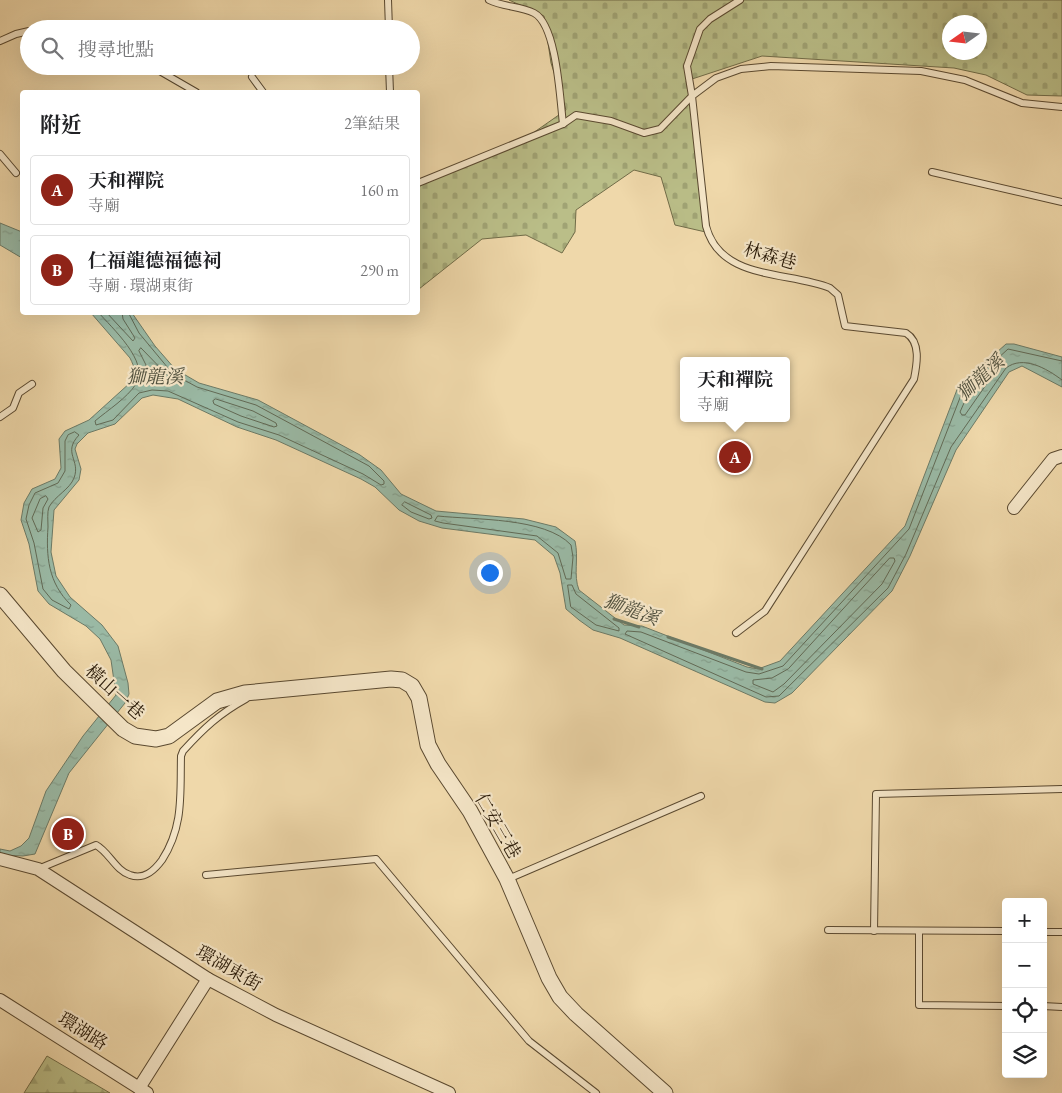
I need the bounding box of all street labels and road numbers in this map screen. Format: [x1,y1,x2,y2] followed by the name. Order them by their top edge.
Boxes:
[741,237,799,274] street label: 林森巷
[81,659,150,724] street label: 橫山一巷
[470,789,526,863] street label: 仁安三巷
[192,940,266,996] street label: 環湖東街
[54,1007,112,1055] street label: 環湖路

